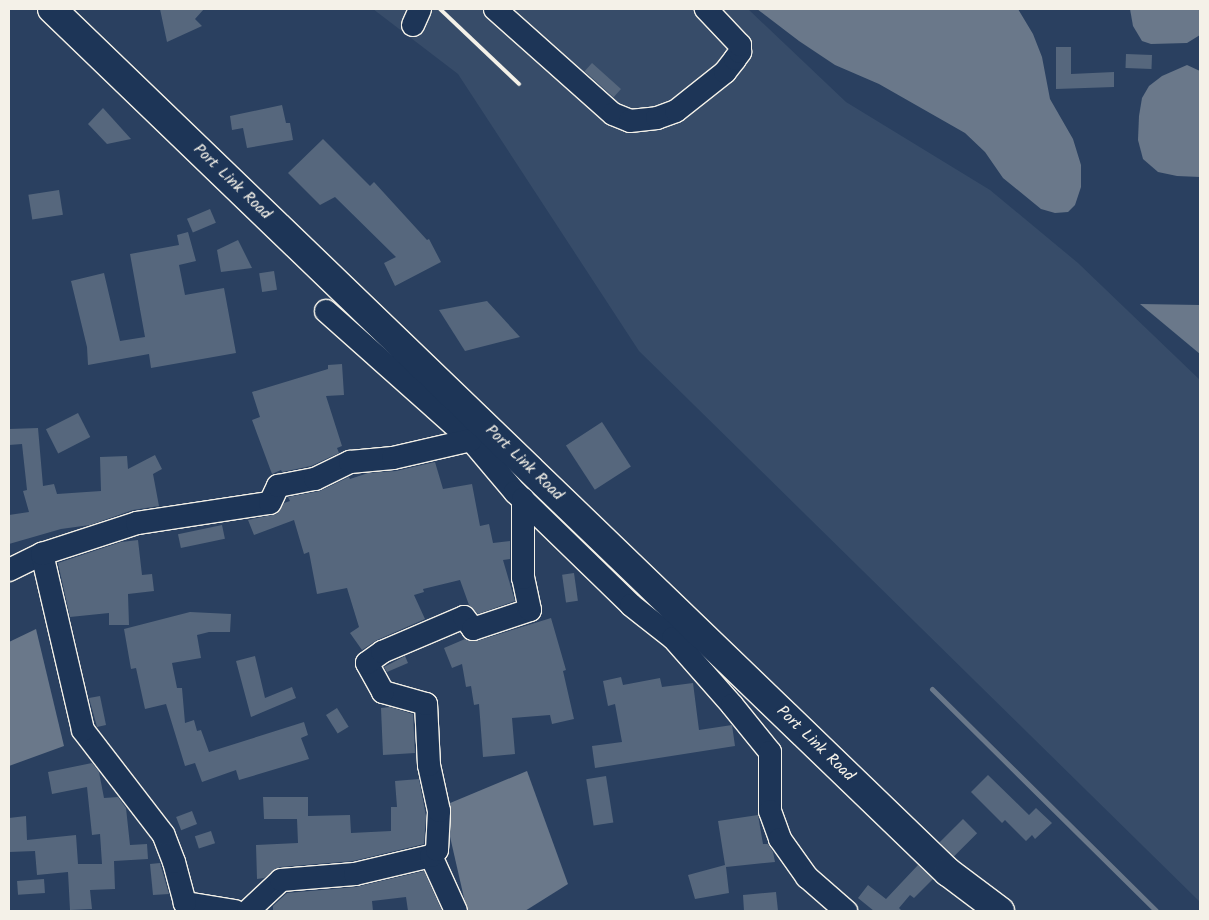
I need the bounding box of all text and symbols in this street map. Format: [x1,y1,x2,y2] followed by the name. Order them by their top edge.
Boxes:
[189,140,275,224] street label: Port Link Road
[481,421,567,505] street label: Port Link Road
[772,702,858,786] street label: Port Link Road

